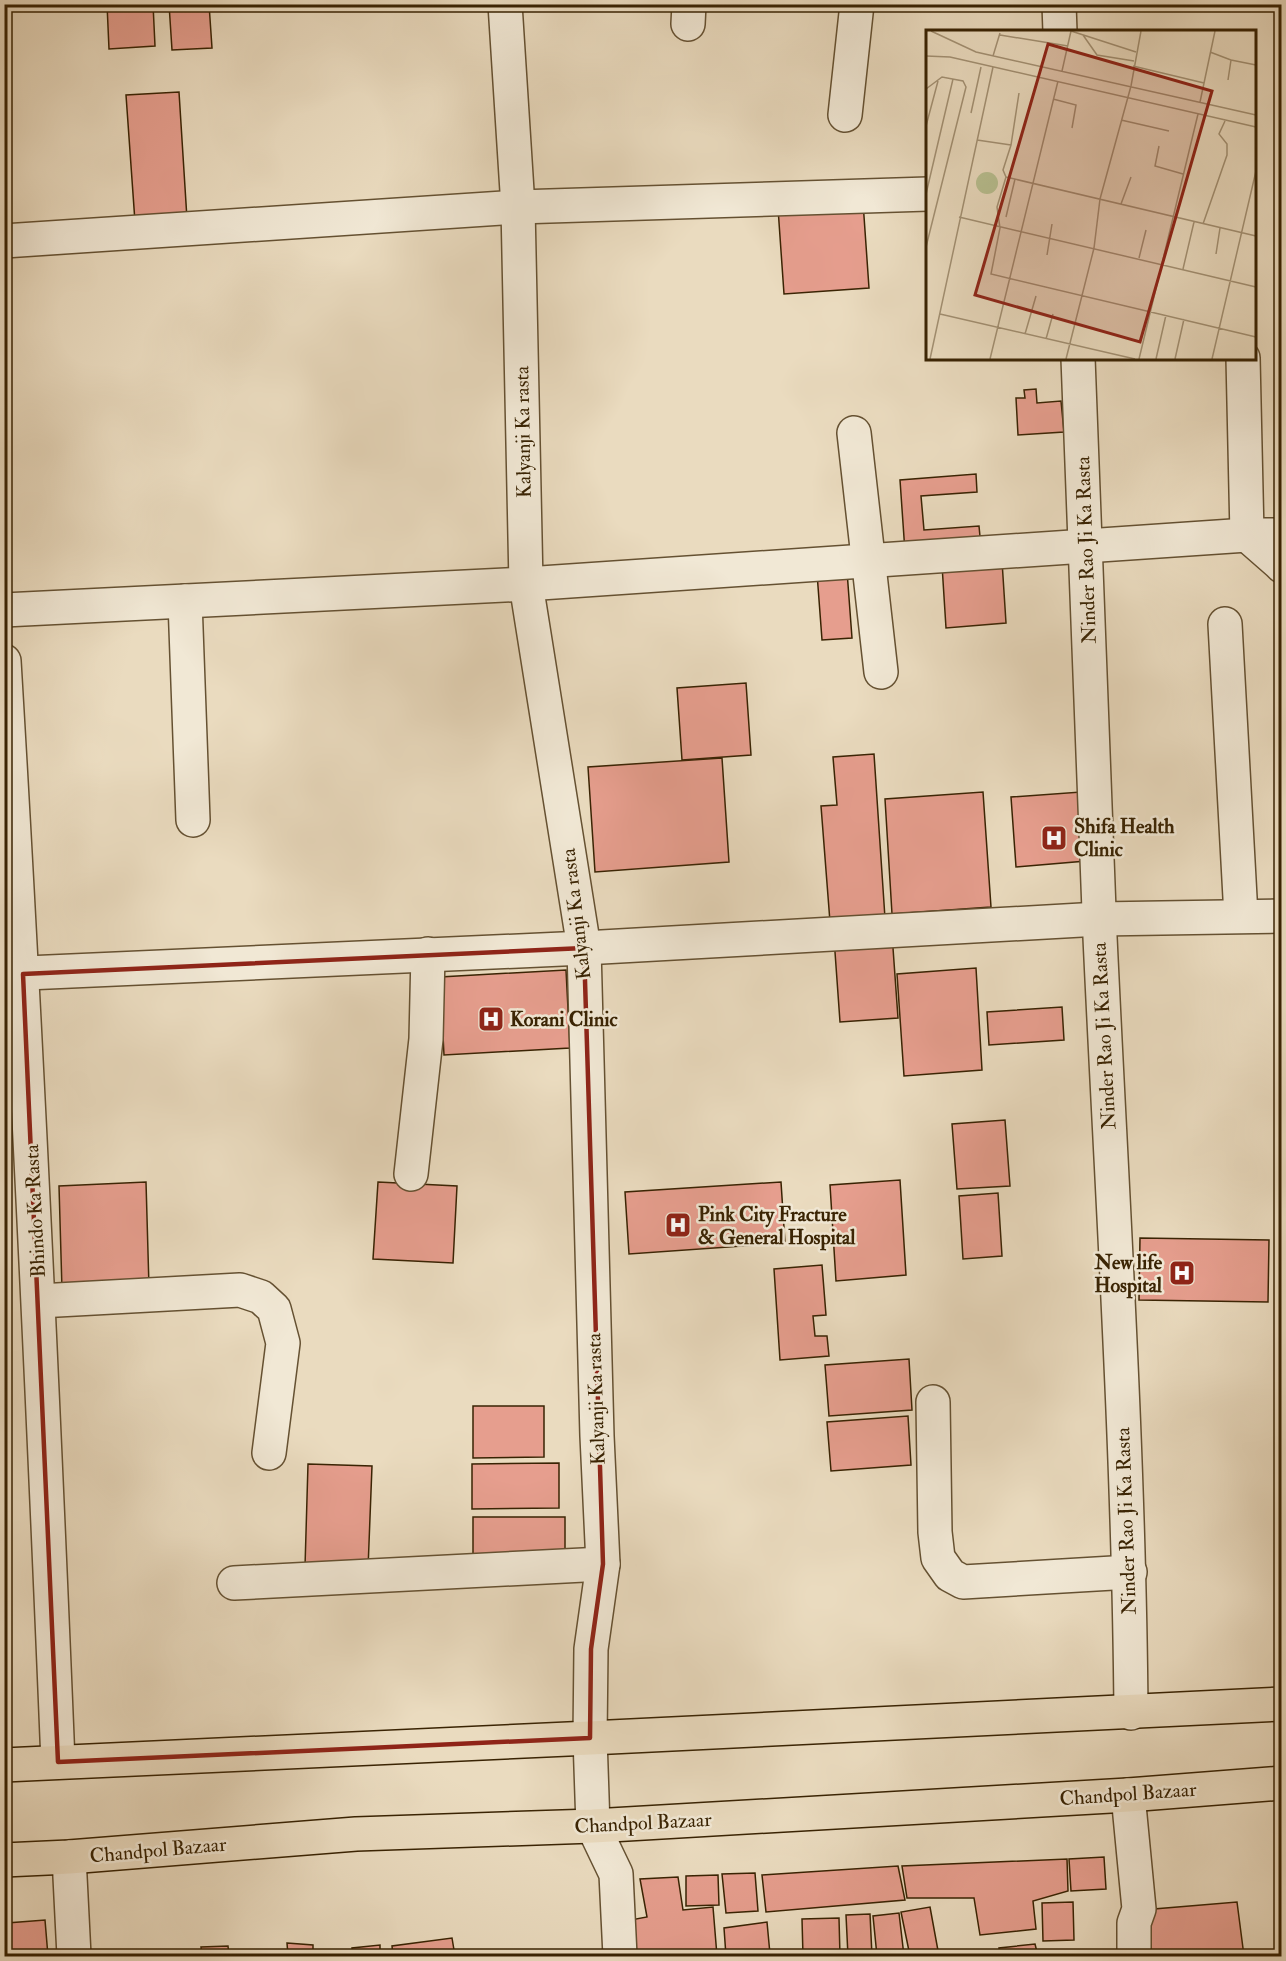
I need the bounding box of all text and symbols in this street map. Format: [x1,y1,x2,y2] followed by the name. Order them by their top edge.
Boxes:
[926,30,1256,360] inset map
[509,365,537,498] street label: Kalyanji Ka rasta
[1070,455,1102,644] street label: Ninder Rao Ji Ka Rasta
[1074,814,1175,862] place label: Shifa Health Clinic
[1039,823,1069,853] hospital icon: Shifa Health Clinic
[555,846,596,981] street label: Kalyanji Ka rasta
[1087,941,1121,1130] street label: Ninder Rao Ji Ka Rasta
[476,1004,506,1034] hospital icon: Korani Clinic
[510,1007,618,1032] place label: Korani Clinic
[19,1143,51,1278] street label: Bhindo Ka Rasta
[698,1202,856,1251] place label: Pink City Fracture & General Hospital
[663,1210,693,1240] hospital icon: Pink City Fracture & General Hospital
[1093,1250,1163,1299] place label: New life Hospital
[1167,1258,1197,1288] hospital icon: New life Hospital
[581,1332,611,1466] street label: Kalyanji Ka rasta
[1110,1426,1142,1615] street label: Ninder Rao Ji Ka Rasta
[1059,1777,1198,1812] street label: Chandpol Bazaar
[574,1807,713,1840] street label: Chandpol Bazaar
[88,1832,228,1869] street label: Chandpol Bazaar

